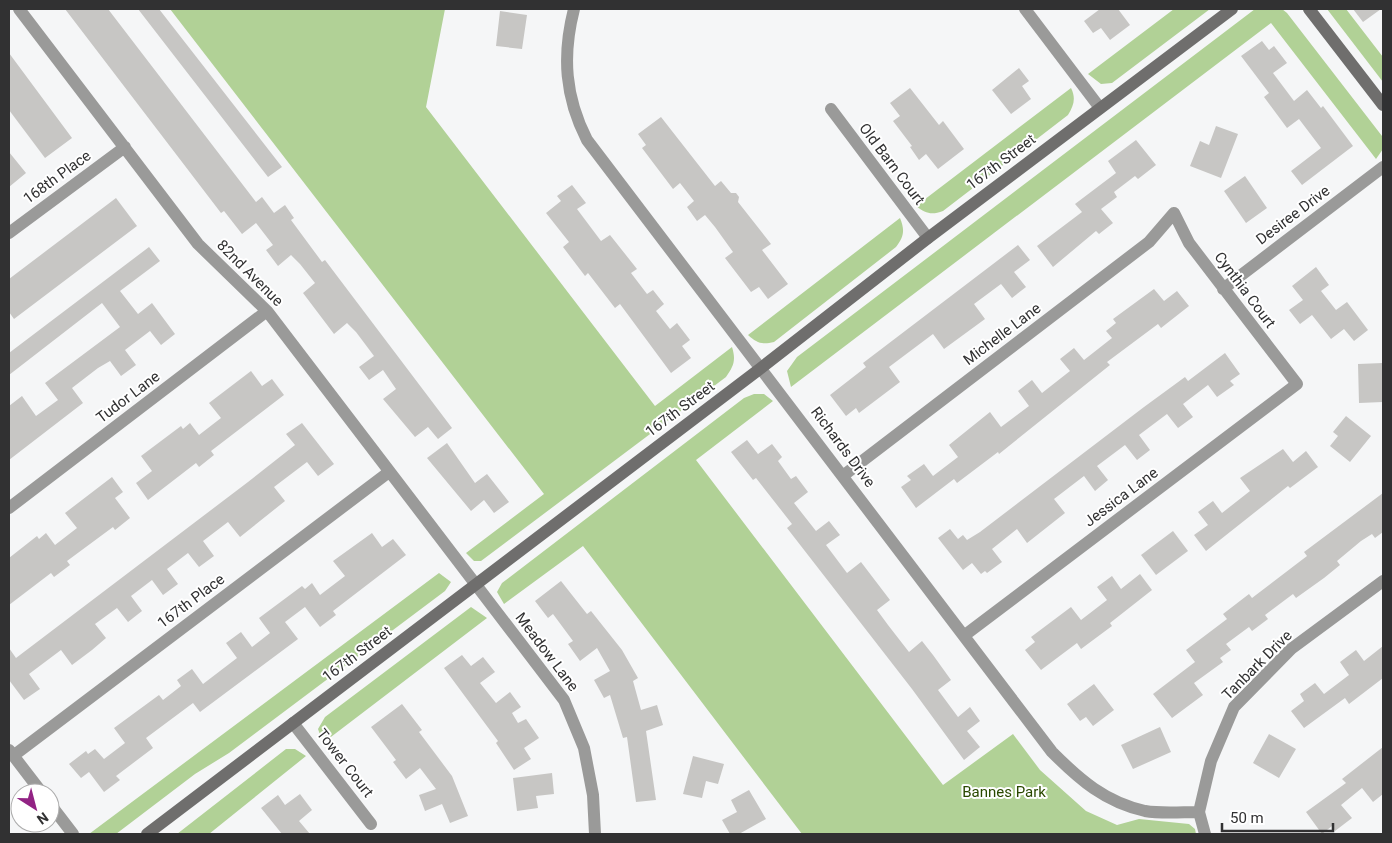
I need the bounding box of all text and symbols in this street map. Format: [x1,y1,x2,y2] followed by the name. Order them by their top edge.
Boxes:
[855,120,929,208] street label: Old Barn Court
[963,130,1039,194] street label: 167th Street
[20,146,94,208] street label: 168th Place
[1253,181,1333,249] street label: Desiree Drive
[213,236,287,310] street label: 82nd Avenue
[1210,248,1280,332] street label: Cynthia Court
[960,299,1044,369] street label: Michelle Lane
[93,367,163,427] street label: Tudor Lane
[642,377,718,441] street label: 167th Street
[807,403,879,491] street label: Richards Drive
[1081,463,1161,531] street label: Jessica Lane
[154,570,228,632] street label: 167th Place
[512,609,582,695] street label: Meadow Lane
[319,622,395,686] street label: 167th Street
[1218,626,1296,704] street label: Tanbark Drive
[313,725,377,801] street label: Tower Court
[10,783,60,833] north arrow
[962,783,1046,801] park label: Bannes Park
[1222,800,1333,832] scale bar
[34,809,51,828] text: N
[1230,809,1264,827] text: 50 m

